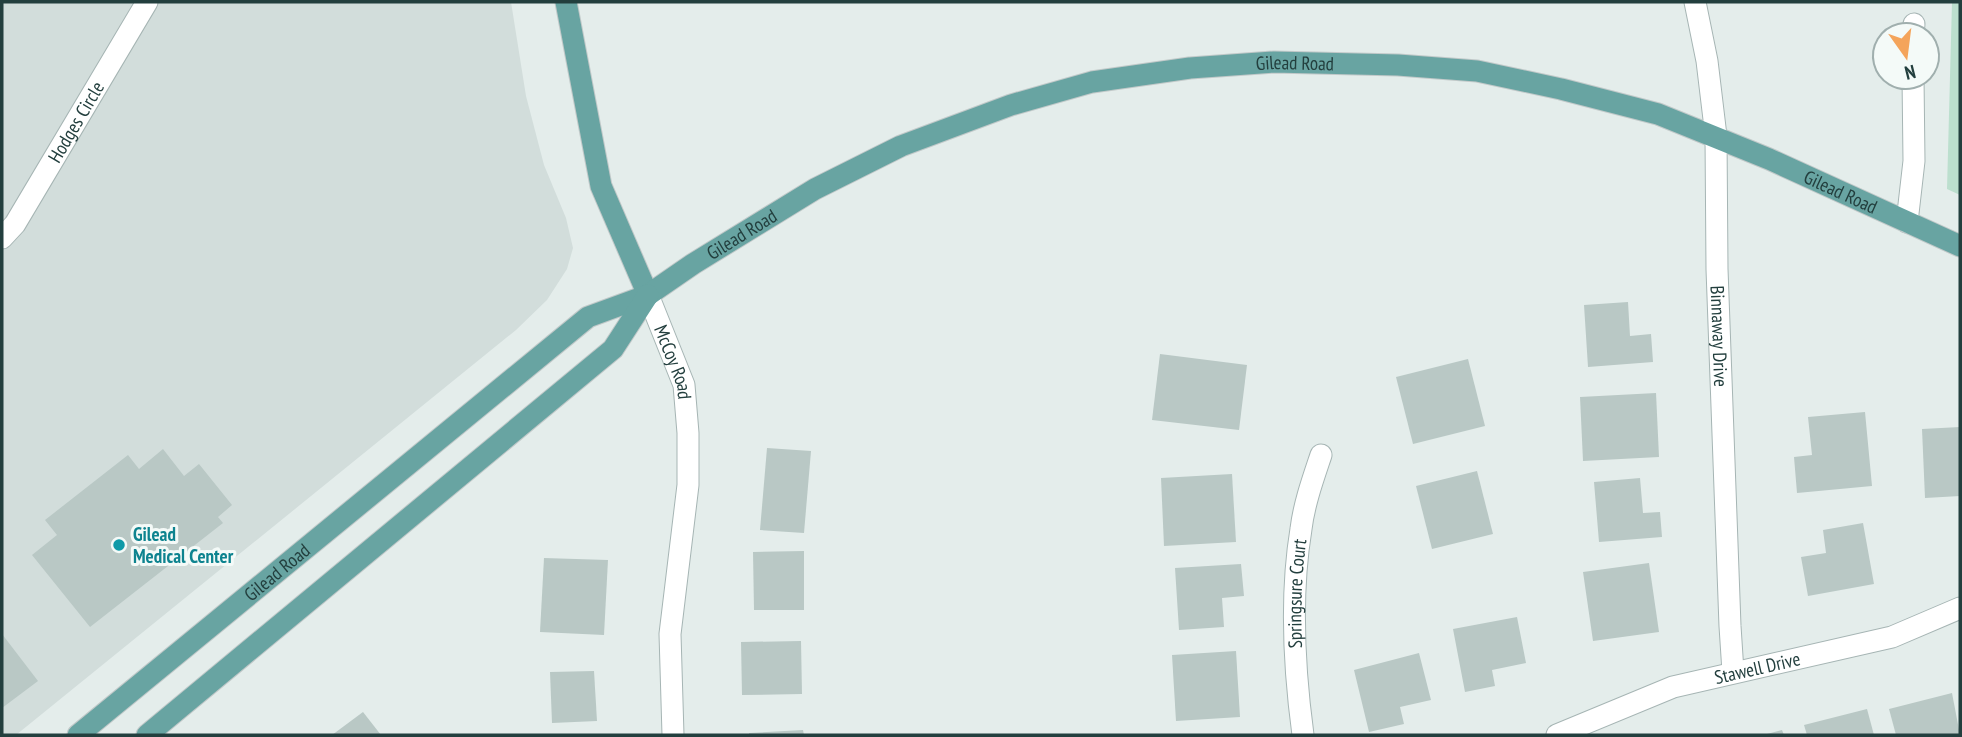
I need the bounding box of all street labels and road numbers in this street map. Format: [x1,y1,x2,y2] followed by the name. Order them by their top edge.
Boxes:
[1255,50,1334,75] street label: Gilead Road
[42,77,109,167] street label: Hodges Circle
[1800,165,1881,219] street label: Gilead Road
[702,203,781,265] street label: Gilead Road
[1706,285,1733,387] street label: Binnaway Drive
[649,321,697,400] street label: McCoy Road
[1282,536,1311,649] street label: Springsure Court
[239,538,315,606] street label: Gilead Road
[1712,646,1803,689] street label: Stawell Drive

